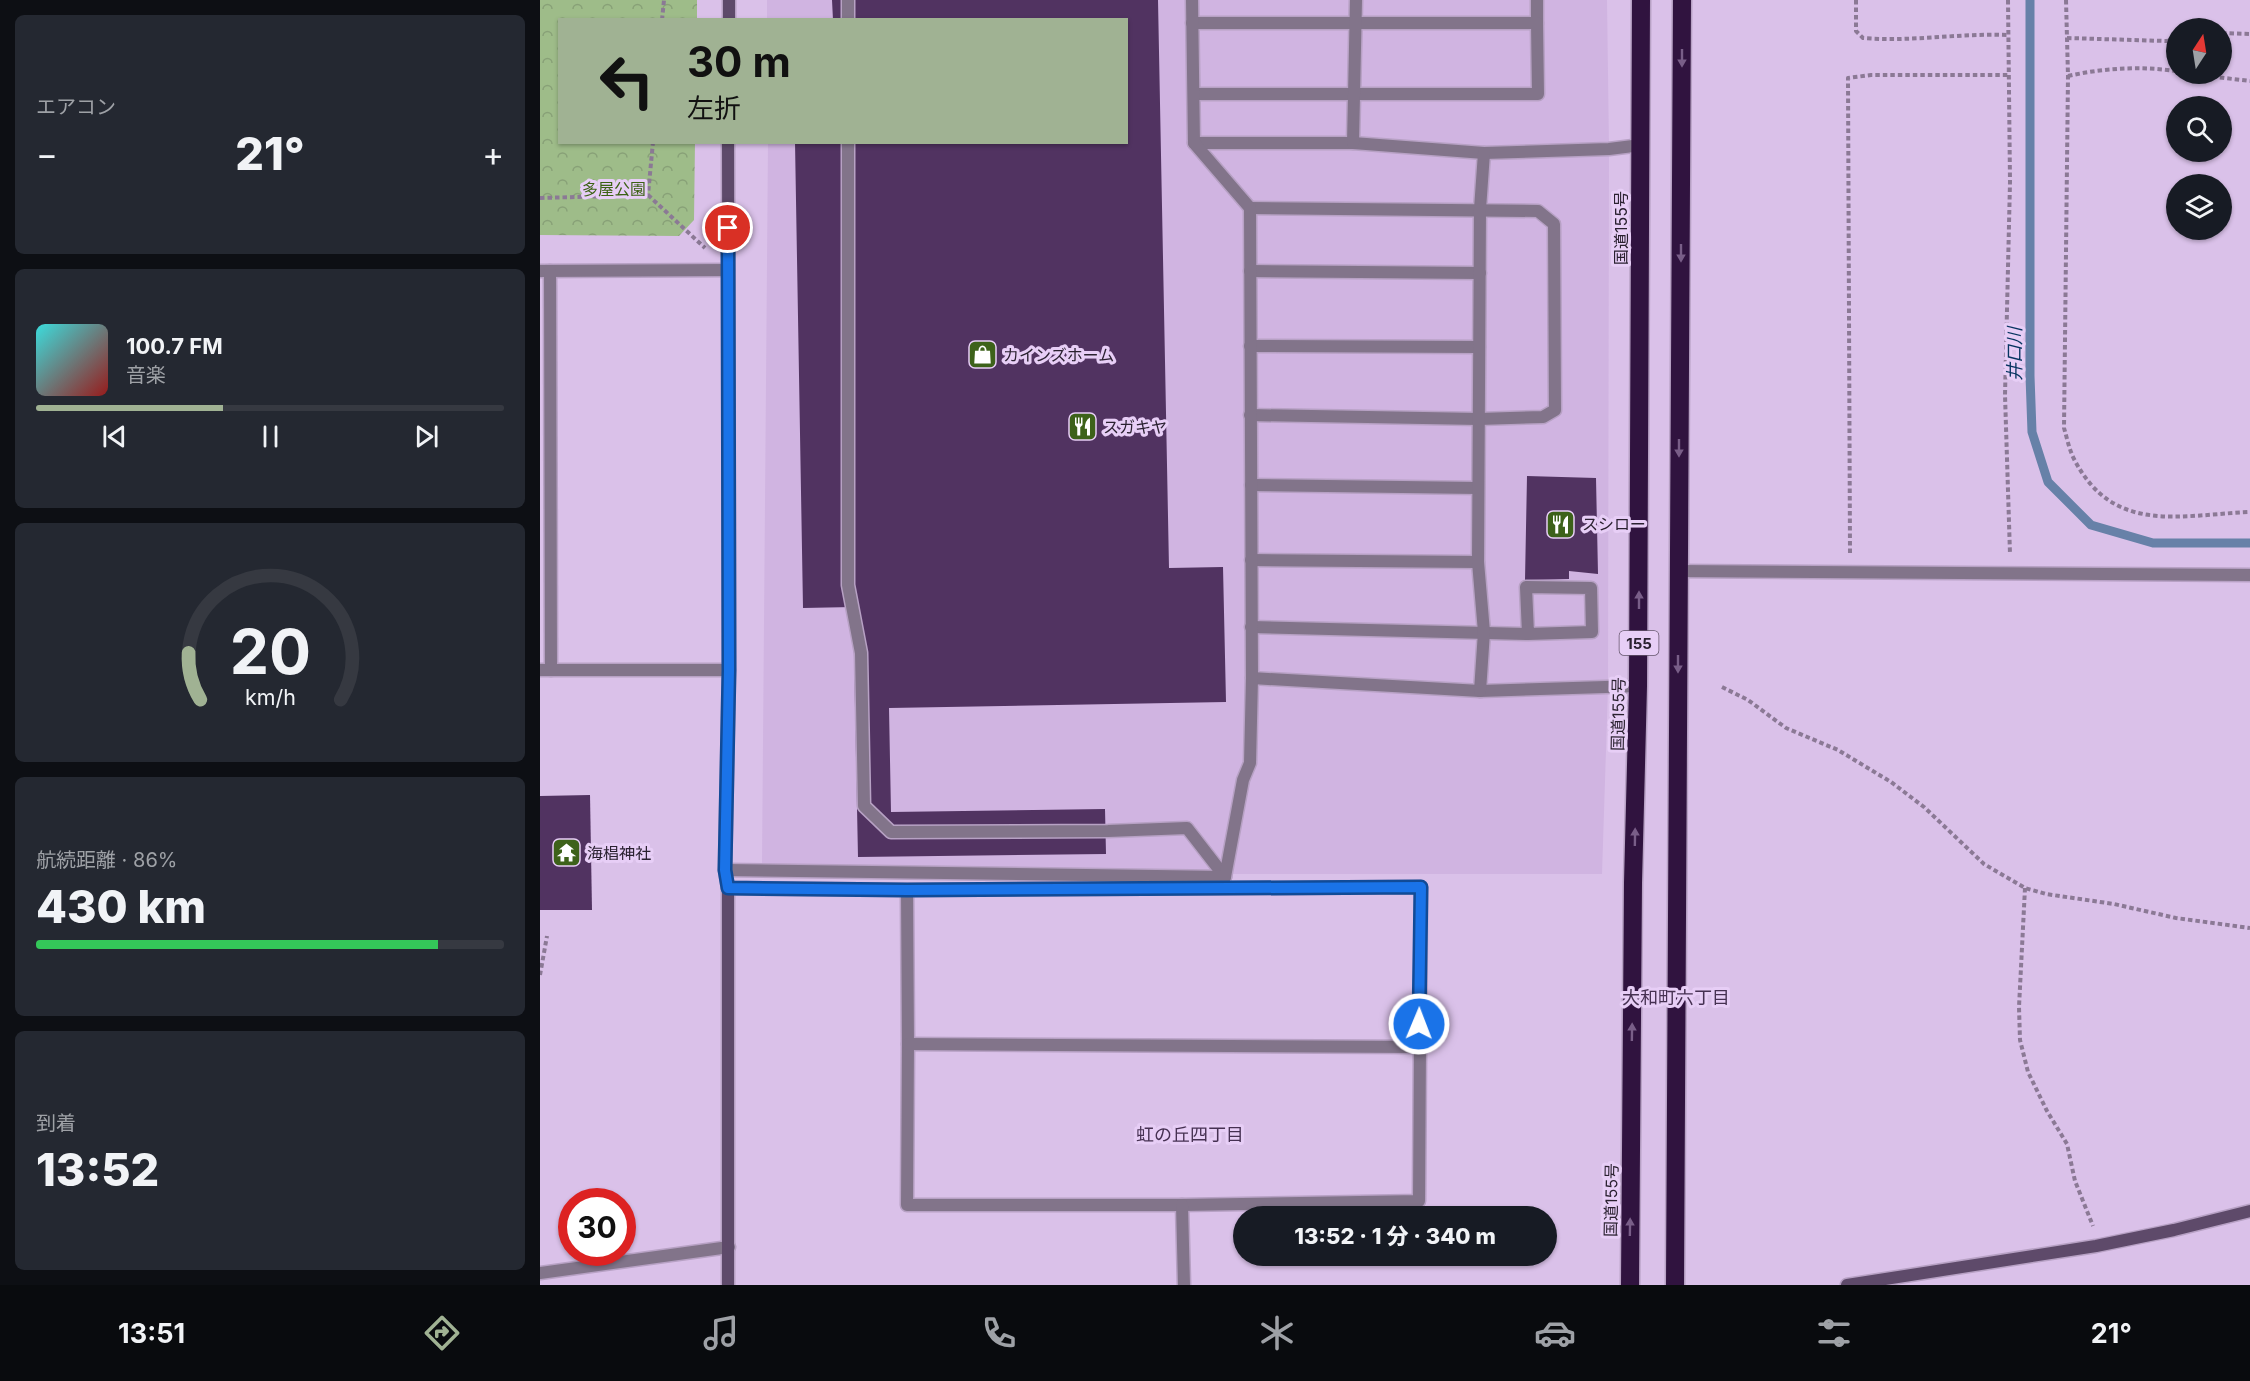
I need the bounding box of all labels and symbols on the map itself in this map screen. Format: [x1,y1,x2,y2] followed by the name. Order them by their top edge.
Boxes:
[2166,18,2232,84] north arrow
[1677,49,1687,68] one-way arrow
[582,179,646,199] park label: 多屋公園
[1611,191,1631,265] street label: 国道155号
[702,202,753,253] pin
[1676,244,1686,263] one-way arrow
[2004,325,2025,381] water label: 井口川
[966,339,998,371] shop icon: カインズホーム
[1003,345,1114,365] place label: カインズホーム
[1066,411,1098,443] restaurant icon: スガキヤ
[1103,417,1167,437] place label: スガキヤ
[1674,439,1684,458] one-way arrow
[1545,508,1577,540] restaurant icon: スシロー
[1582,514,1646,534] place label: スシロー
[1634,590,1644,609] one-way arrow
[1620,631,1658,655] road number: 155
[1673,655,1683,674] one-way arrow
[1607,677,1629,751] street label: 国道155号
[1630,827,1639,846] one-way arrow
[550,837,582,869] temple icon: 海椙神社
[587,843,651,863] place label: 海椙神社
[1622,987,1730,1008] district label: 大和町六丁目
[1387,992,1451,1056] position arrow
[1627,1022,1637,1041] one-way arrow
[1136,1124,1244,1145] district label: 虹の丘四丁目
[1600,1163,1622,1237] street label: 国道155号
[558,1188,636,1266] speed limit sign: 30
[1625,1217,1635,1236] one-way arrow

